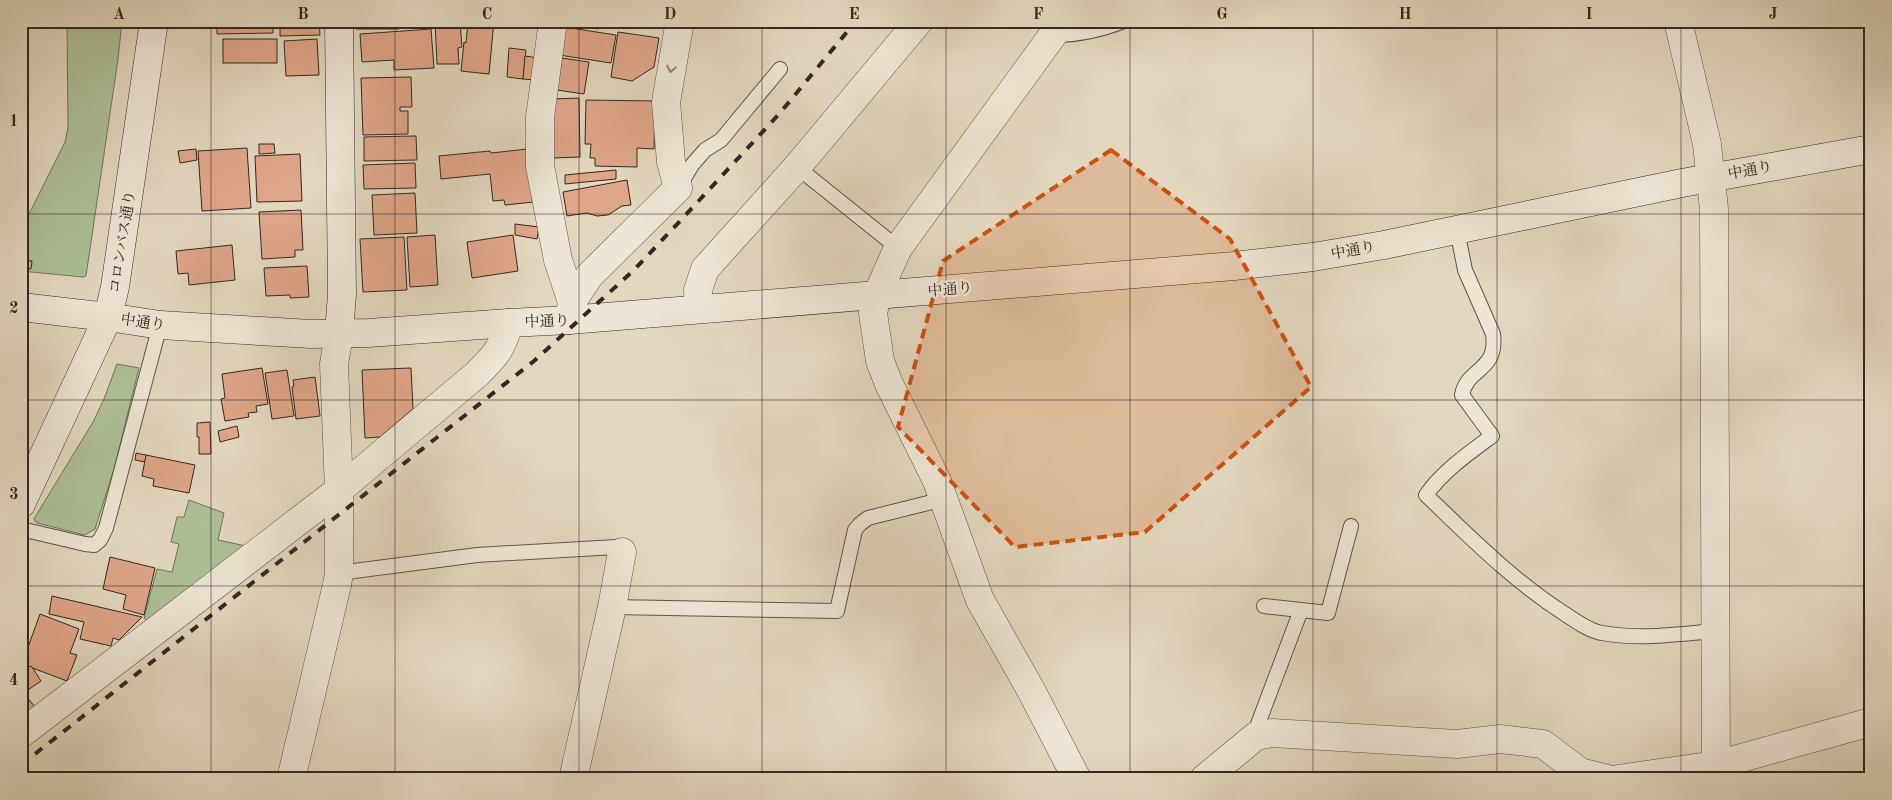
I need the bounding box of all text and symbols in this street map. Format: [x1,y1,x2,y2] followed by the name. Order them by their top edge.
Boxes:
[113,7,125,23] text: A
[297,7,309,23] text: B
[482,7,492,23] text: C
[664,7,676,23] text: D
[848,7,860,23] text: E
[1033,7,1044,23] text: F
[1216,7,1228,23] text: G
[1398,7,1412,23] text: H
[1585,7,1593,23] text: I
[1769,7,1778,23] text: J
[666,65,677,74] one-way arrow
[9,114,19,130] text: 1
[1726,158,1774,183] street label: 中通り
[106,189,139,295] street label: コロンバス通り
[1329,238,1377,263] street label: 中通り
[927,279,973,300] street label: 中通り
[9,301,19,317] text: 2
[119,311,166,334] street label: 中通り
[524,312,570,331] street label: 中通り
[9,487,19,503] text: 3
[9,673,19,689] text: 4

